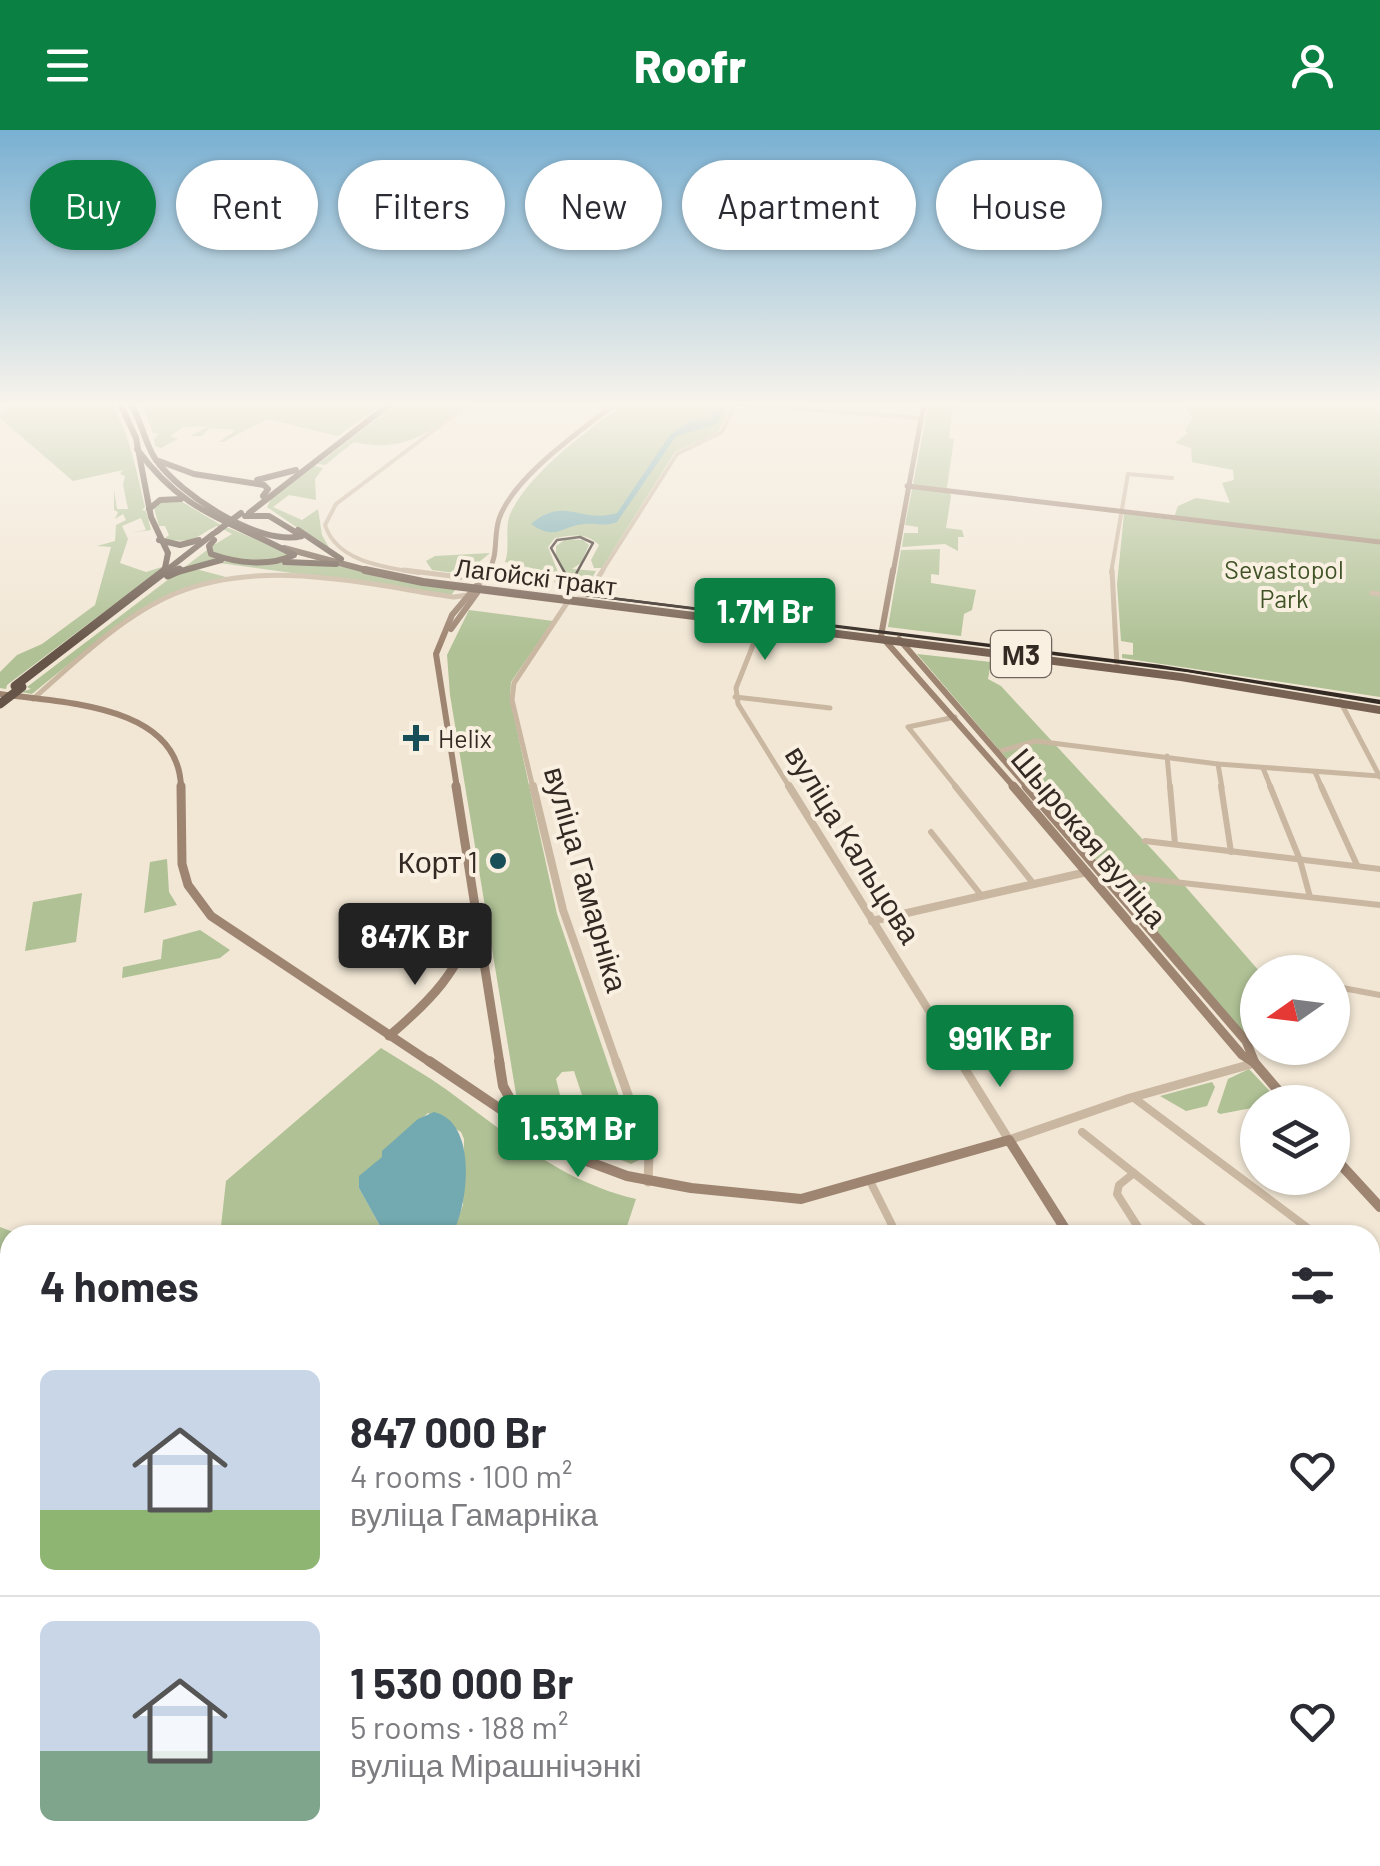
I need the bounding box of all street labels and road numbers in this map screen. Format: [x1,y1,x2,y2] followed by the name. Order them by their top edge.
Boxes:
[453,551,619,601] street label: Лагойскі тракт
[991,631,1051,677] road number: М3
[779,738,930,950] street label: вуліца Кальцова
[1005,740,1176,934] street label: Шырокая вуліца
[538,762,636,996] street label: вуліца Гамарніка

